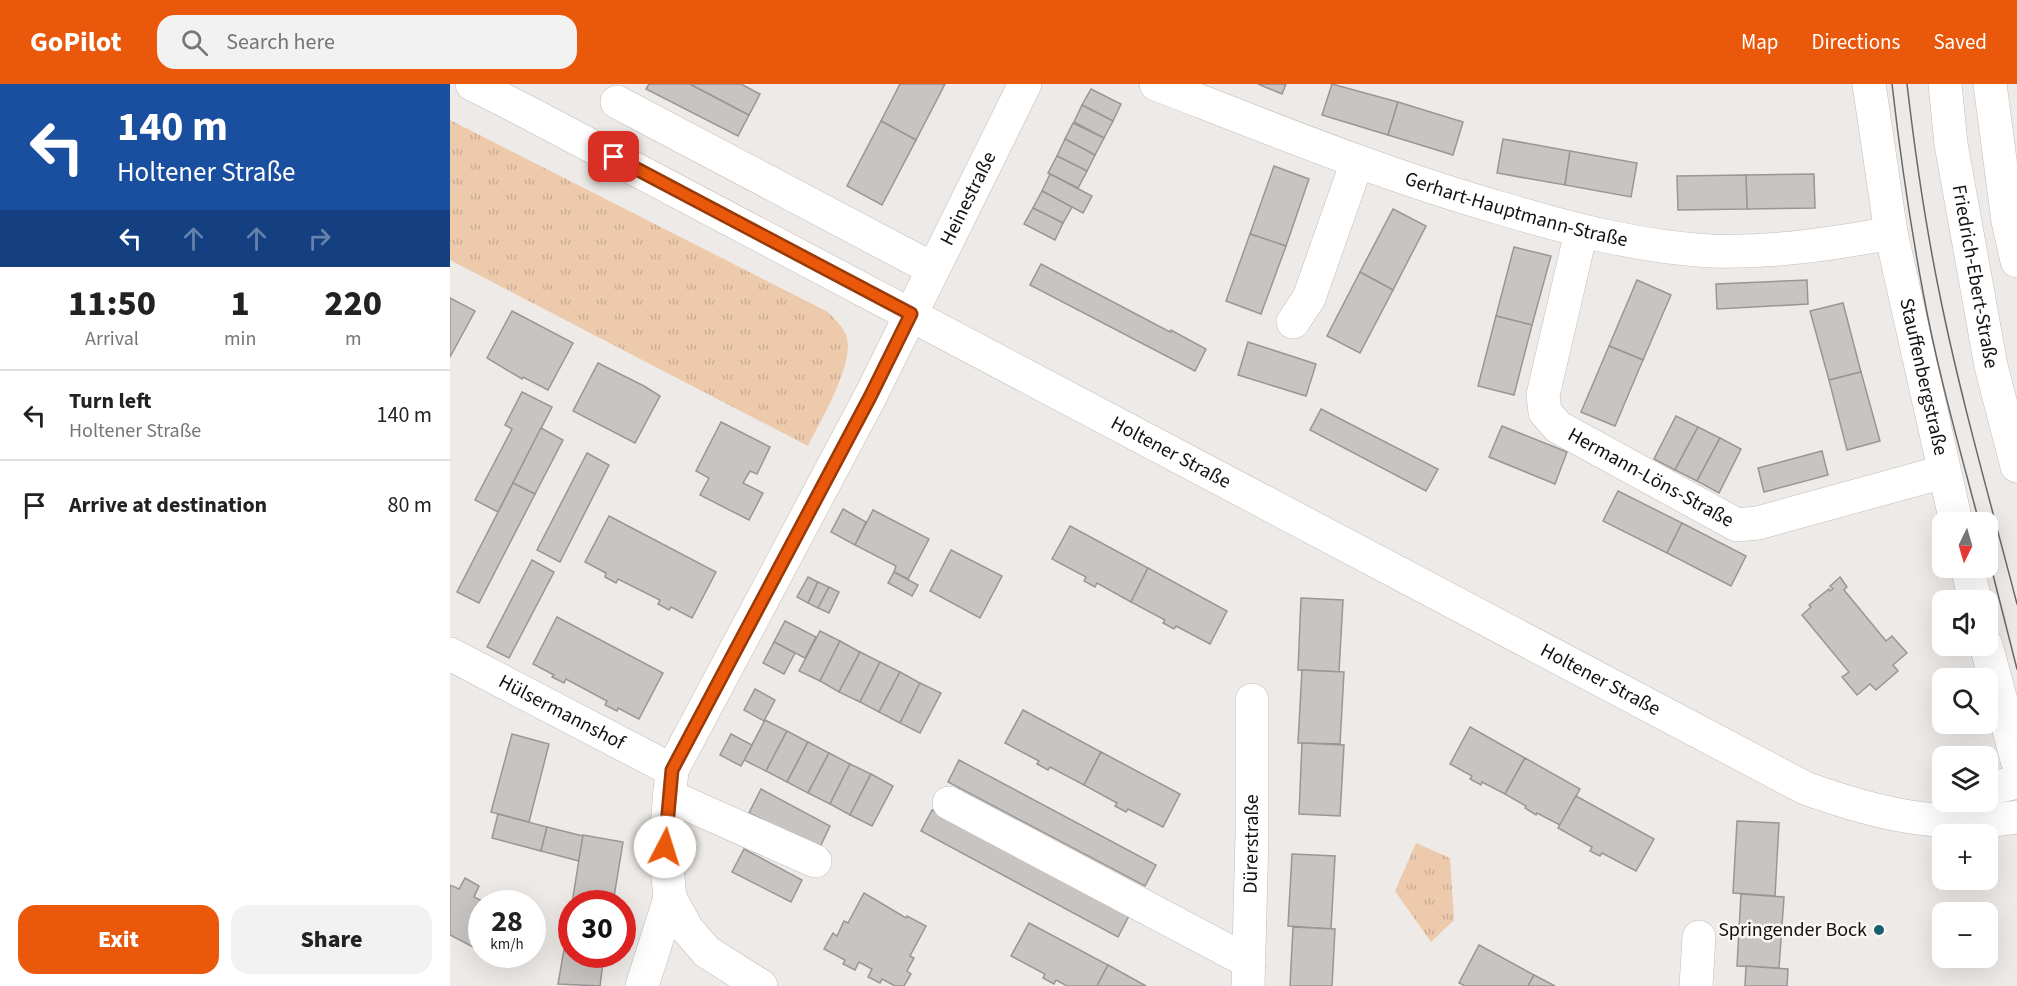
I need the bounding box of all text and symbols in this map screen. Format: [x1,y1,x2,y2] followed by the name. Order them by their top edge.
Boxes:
[157,15,577,69] search box
[30,22,121,62] text: GoPilot
[178,26,211,59] icon: search
[226,26,335,58] text: Search here
[1741,27,1779,57] text: Map
[1812,27,1900,57] text: Directions
[1933,27,1987,57] text: Saved
[117,97,228,157] text: 140 m
[18,108,96,186] icon: left
[588,131,639,182] pin
[597,140,630,173] icon: arrive
[933,147,1003,250] street label: Heinestraße
[117,153,295,192] text: Holtener Straße
[1401,165,1630,254] street label: Gerhart-Hauptmann-Straße
[1945,182,2005,371] street label: Friedrich-Ebert-Straße
[114,222,147,255] icon: left
[177,222,210,255] icon: ahead
[240,222,273,255] icon: ahead
[303,222,336,255] icon: right
[68,278,156,329] text: 11:50
[231,278,250,329] text: 1
[324,278,382,329] text: 220
[1892,295,1955,458] street label: Stauffenbergstraße
[85,325,139,353] text: Arrival
[224,325,256,353] text: min
[345,325,361,353] text: m
[69,385,151,417] text: Turn left
[18,399,51,432] icon: left
[377,399,432,431] text: 140 m
[1106,409,1236,496] street label: Holtener Straße
[69,417,201,445] text: Holtener Straße
[1563,421,1739,535] street label: Hermann-Löns-Straße
[18,489,51,522] icon: arrive
[69,489,267,521] text: Arrive at destination
[387,489,432,521] text: 80 m
[1932,512,1998,578] north arrow
[1932,512,1998,968] map controls
[1932,590,1998,656] button: sound
[1535,636,1665,723] street label: Holtener Straße
[494,668,631,757] street label: Hülsermannshof
[1932,668,1998,734] button: search
[1932,746,1998,812] button: layers
[1236,794,1266,894] street label: Dürerstraße
[633,815,697,879] position arrow
[1932,824,1998,890] button: +
[558,890,636,968] speed limit sign: 30
[491,900,523,943] text: 28
[1932,902,1998,968] button: −
[18,905,219,974] button: Exit
[231,905,432,974] button: Share
[1718,916,1867,944] place label: Springender Bock
[1872,923,1886,937] marker: Springender Bock
[490,934,524,955] text: km/h

